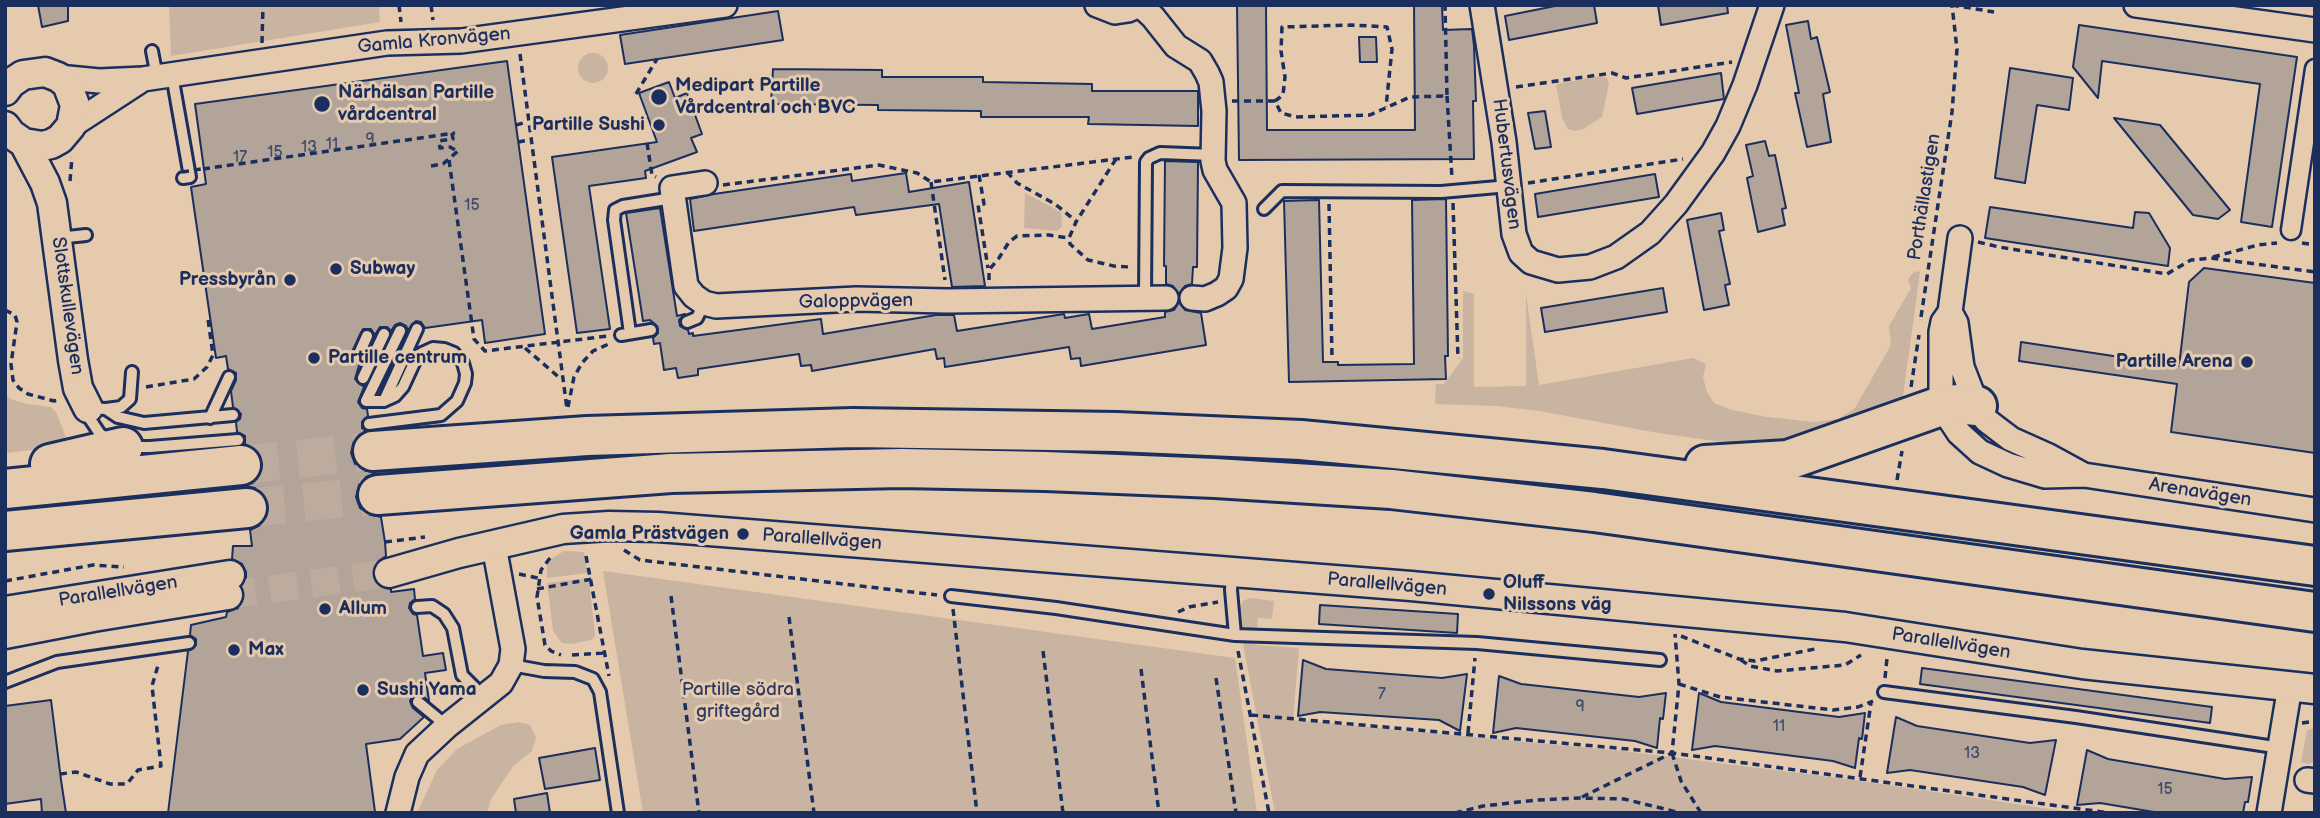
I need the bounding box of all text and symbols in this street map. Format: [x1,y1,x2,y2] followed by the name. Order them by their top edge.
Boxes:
[357,23,511,59] street label: Gamla Kronvägen
[675,75,855,119] place label: Medipart Partille Vårdcentral och BVC
[338,82,494,126] place label: Närhälsan Partille vårdcentral
[649,87,669,107] marker: Medipart Partille Vårdcentral och BVC
[312,94,332,114] marker: Närhälsan Partille vårdcentral
[1487,97,1525,231] street label: Hubertusvägen
[532,114,645,136] place label: Partille Sushi
[651,117,667,133] marker: Partille Sushi
[365,130,375,150] house number: 9
[1904,132,1946,262] street label: Porthällastigen
[326,135,338,155] house number: 11
[301,138,317,158] house number: 13
[267,143,283,163] house number: 15
[233,148,247,168] house number: 17
[464,196,480,216] house number: 15
[46,236,88,376] street label: Slottskullevägen
[350,258,415,280] place label: Subway
[328,261,344,277] marker: Subway
[179,269,276,291] place label: Pressbyrån
[282,272,298,288] marker: Pressbyrån
[799,290,913,314] street label: Galoppvägen
[328,347,467,369] place label: Partille centrum
[306,350,322,366] marker: Partille centrum
[2116,351,2233,373] place label: Partille Arena
[2239,354,2255,370] marker: Partille Arena
[2147,474,2253,512] street label: Arenavägen
[570,523,729,545] place label: Gamla Prästvägen
[761,524,883,556] street label: Parallellvägen
[735,526,751,542] marker: Gamla Prästvägen
[1326,568,1448,602] street label: Parallellvägen
[57,571,179,613] street label: Parallellvägen
[1503,572,1612,616] place label: Oluff Nilssons väg
[1481,586,1497,602] marker: Oluff Nilssons väg
[339,598,387,620] place label: Allum
[317,601,333,617] marker: Allum
[1890,623,2012,665] street label: Parallellvägen
[248,639,284,661] place label: Max
[226,642,242,658] marker: Max
[377,679,477,701] place label: Sushi Yama
[682,679,794,723] park label: Partille södra griftegård
[355,682,371,698] marker: Sushi Yama
[1378,685,1386,705] house number: 7
[1575,697,1585,717] house number: 9
[1773,717,1785,737] house number: 11
[1964,744,1980,764] house number: 13
[2157,780,2173,800] house number: 15

